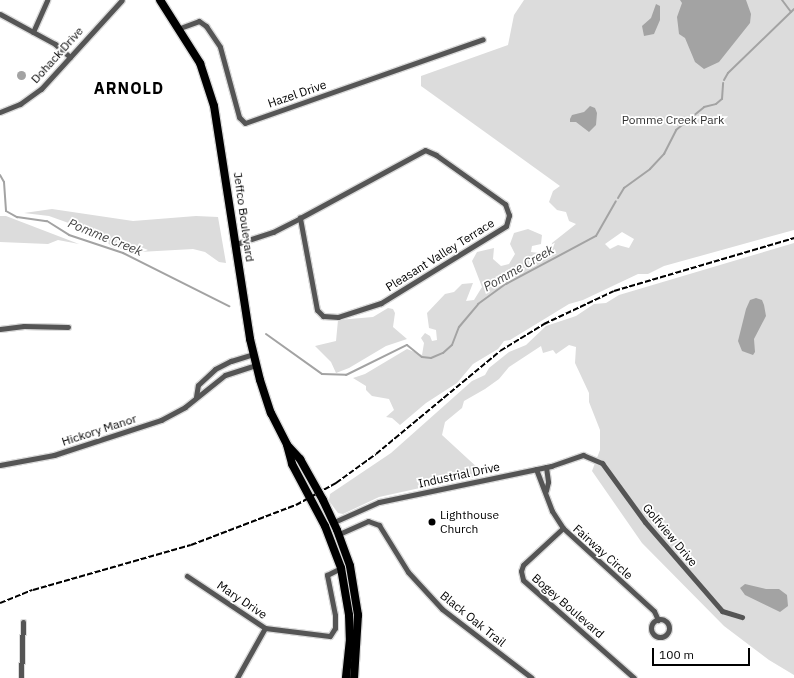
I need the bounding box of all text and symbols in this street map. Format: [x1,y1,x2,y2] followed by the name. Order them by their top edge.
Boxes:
[28,24,86,86] street label: Dohack Drive
[266,77,328,111] street label: Hazel Drive
[94,78,164,98] district label: ARNOLD
[622,113,724,127] park label: Pomme Creek Park
[231,171,257,263] street label: Jeffco Boulevard
[66,216,144,260] water label: Pomme Creek
[383,216,497,294] street label: Pleasant Valley Terrace
[481,243,557,295] water label: Pomme Creek
[60,411,138,449] street label: Hickory Manor
[417,459,501,491] street label: Industrial Drive
[640,501,700,569] street label: Golfview Drive
[440,508,499,536] place label: Lighthouse Church
[427,517,437,527] marker: Lighthouse Church
[570,522,636,582] street label: Fairway Circle
[529,571,607,641] street label: Bogey Boulevard
[214,578,270,622] street label: Mary Drive
[437,588,509,650] street label: Black Oak Trail
[654,640,752,666] scale bar
[659,647,694,662] text: 100 m

